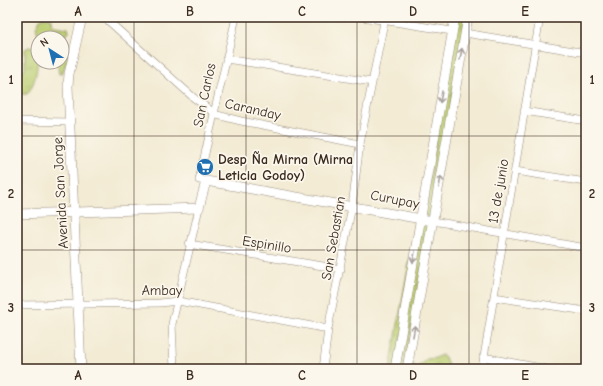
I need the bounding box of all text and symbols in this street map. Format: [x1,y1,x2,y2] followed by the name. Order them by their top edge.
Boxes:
[74,4,82,19] text: A
[186,4,194,19] text: B
[298,4,306,19] text: C
[409,4,417,19] text: D
[521,4,529,19] text: E
[30,30,70,70] north arrow
[38,35,51,50] text: N
[457,48,465,61] one-way arrow
[189,61,220,129] street label: San Carlos
[8,72,14,87] text: 1
[589,72,595,87] text: 1
[437,90,445,103] one-way arrow
[223,95,283,124] street label: Caranday
[49,137,72,249] street label: Avenida San Jorge
[218,151,353,184] place label: Desp Ña Mirna (Mirna Leticia Godoy)
[195,157,215,177] supermarket icon: Desp Ña Mirna (Mirna Leticia Godoy)
[484,158,513,225] street label: 13 de junio
[436,176,444,189] one-way arrow
[8,186,14,201] text: 2
[369,186,421,213] street label: Curupay
[589,186,595,201] text: 2
[318,195,349,281] street label: San Sebastian
[241,232,293,257] street label: Espinillo
[410,250,418,263] one-way arrow
[142,282,183,299] street label: Ambay
[8,300,14,315] text: 3
[589,300,595,315] text: 3
[410,324,418,337] one-way arrow
[74,368,82,383] text: A
[186,368,194,383] text: B
[298,368,306,383] text: C
[409,368,417,383] text: D
[521,368,529,383] text: E

